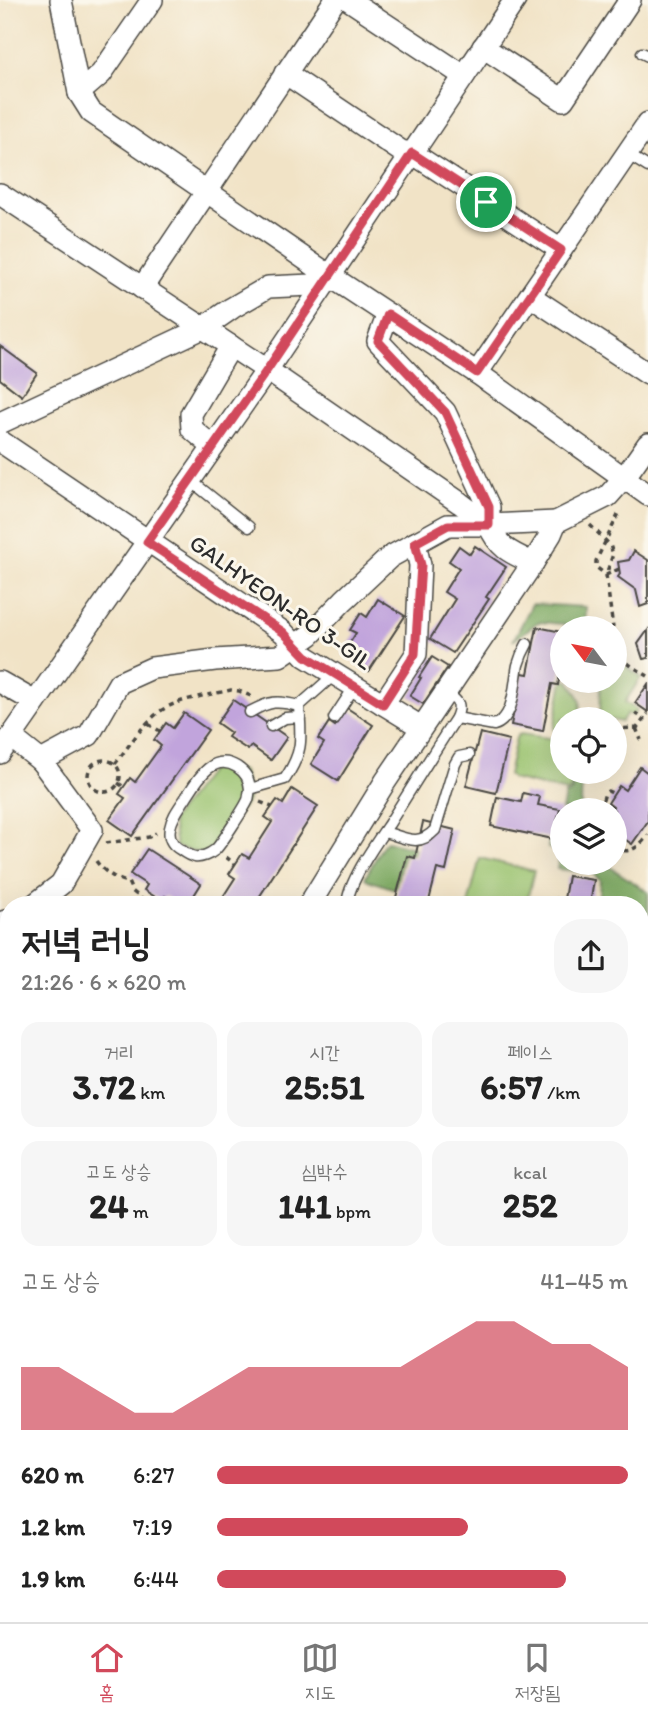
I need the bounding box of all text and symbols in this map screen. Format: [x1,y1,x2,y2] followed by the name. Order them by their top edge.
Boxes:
[456,172,516,232] pin
[467,183,505,221] icon: arrive
[184,528,378,676] street label: GALHYEON-RO 3-GIL
[550,616,626,693] north arrow
[550,616,627,875] map controls
[550,707,627,784] button: locate
[550,798,627,875] button: layers
[21,919,152,965] text: 저녁 러닝
[554,919,628,993] button: share
[21,968,186,996] text: 21:26 · 6 × 620 m
[104,1041,134,1064] text: 거리
[309,1041,340,1064] text: 시간
[507,1041,553,1064] text: 페이스
[72,1066,136,1108] text: 3.72
[285,1066,364,1108] text: 25:51
[480,1066,543,1108] text: 6:57
[136,1081,165,1104] text: km
[543,1081,580,1104] text: /km
[86,1160,152,1183] text: 고도 상승
[302,1160,347,1183] text: 심박수
[513,1161,547,1184] text: kcal
[503,1184,558,1226] text: 252
[89,1185,128,1227] text: 24
[278,1185,331,1227] text: 141
[128,1200,149,1223] text: m
[331,1200,371,1223] text: bpm
[21,1267,100,1295] text: 고도 상승
[540,1267,628,1295] text: 41–45 m
[21,1461,84,1489] text: 620 m
[133,1461,174,1489] text: 6:27
[21,1513,85,1541] text: 1.2 km
[133,1513,173,1541] text: 7:19
[21,1565,85,1593] text: 1.9 km
[133,1565,178,1593] text: 6:44
[88,1639,126,1706] tab: 홈
[301,1639,339,1706] tab: 지도
[514,1639,560,1706] tab: 저장됨

